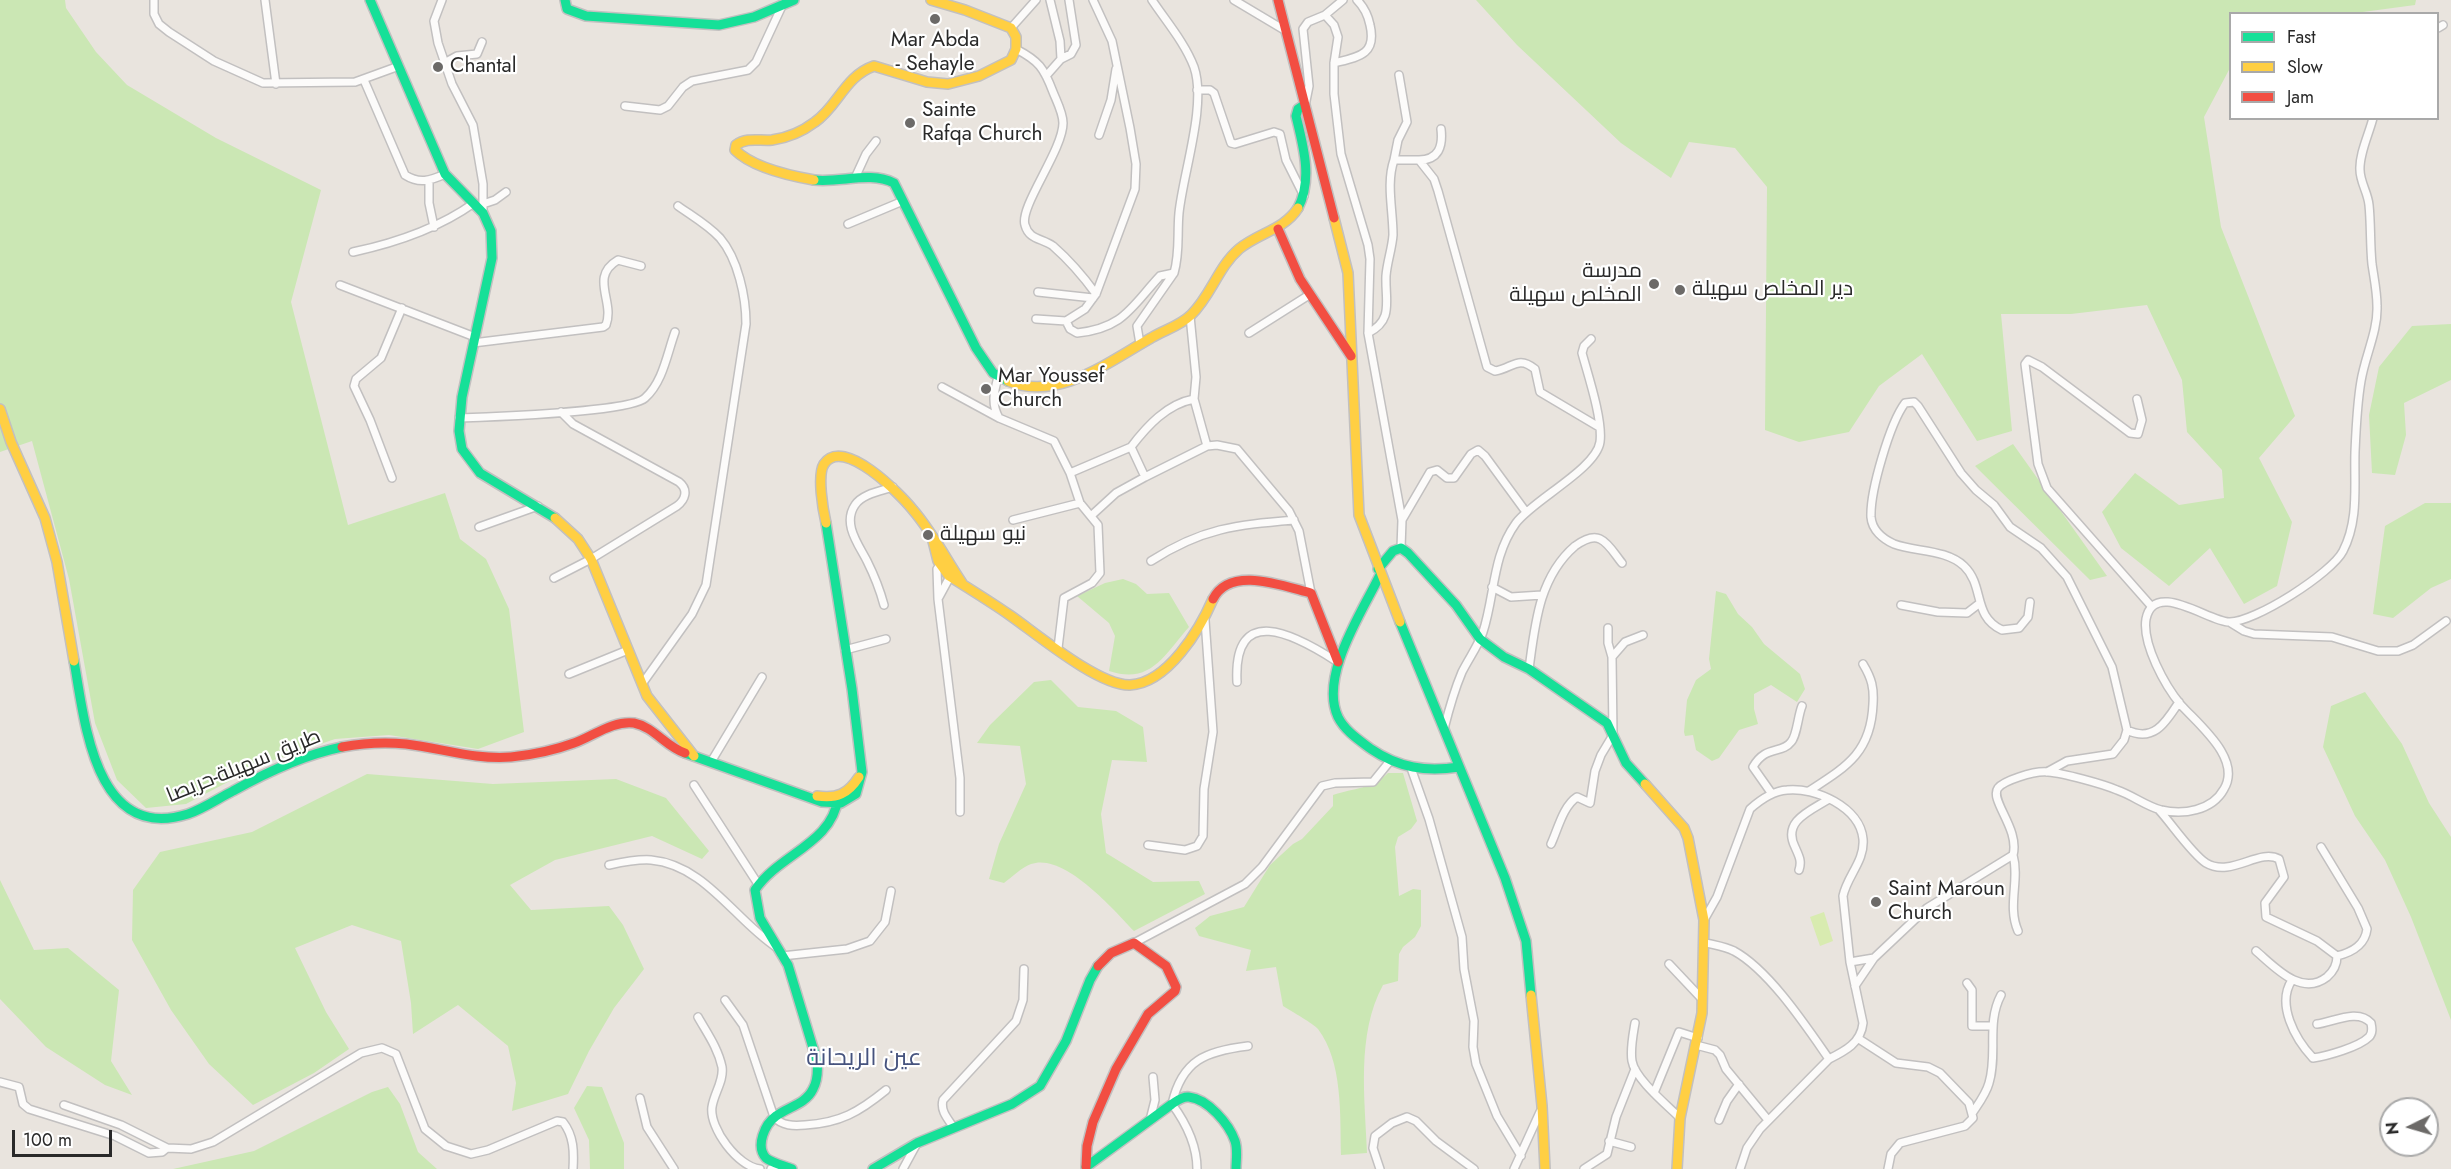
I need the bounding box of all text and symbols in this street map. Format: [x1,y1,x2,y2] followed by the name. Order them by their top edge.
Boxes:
[928,12,942,26] marker: Mar Abda - Sehayle
[2229,12,2439,120] legend
[2287,24,2316,50] text: Fast
[891,28,979,78] place label: Mar Abda - Sehayle
[450,54,517,80] place label: Chantal
[2287,54,2323,80] text: Slow
[431,60,445,74] marker: Chantal
[2287,84,2314,110] text: Jam
[922,98,1043,148] place label: Sainte Rafqa Church
[903,116,917,130] marker: Sainte Rafqa Church
[1509,259,1642,309] place label: مدرسة المخلص سهيلة
[1647,277,1661,291] marker: مدرسة المخلص سهيلة
[1692,277,1853,303] place label: دير المخلص سهيلة
[1673,283,1687,297] marker: دير المخلص سهيلة
[998,364,1105,414] place label: Mar Youssef Church
[979,382,993,396] marker: Mar Youssef Church
[940,522,1026,548] place label: نيو سهيلة
[921,528,935,542] marker: نيو سهيلة
[163,725,325,809] street label: طريق سهيلة-حريصا
[1888,877,2005,927] place label: Saint Maroun Church
[1869,895,1883,909] marker: Saint Maroun Church
[806,1045,922,1073] district label: عين الريحانة
[2379,1097,2439,1157] north arrow
[15,1118,116,1156] scale bar
[2381,1121,2405,1136] text: N
[23,1127,72,1153] text: 100 m

